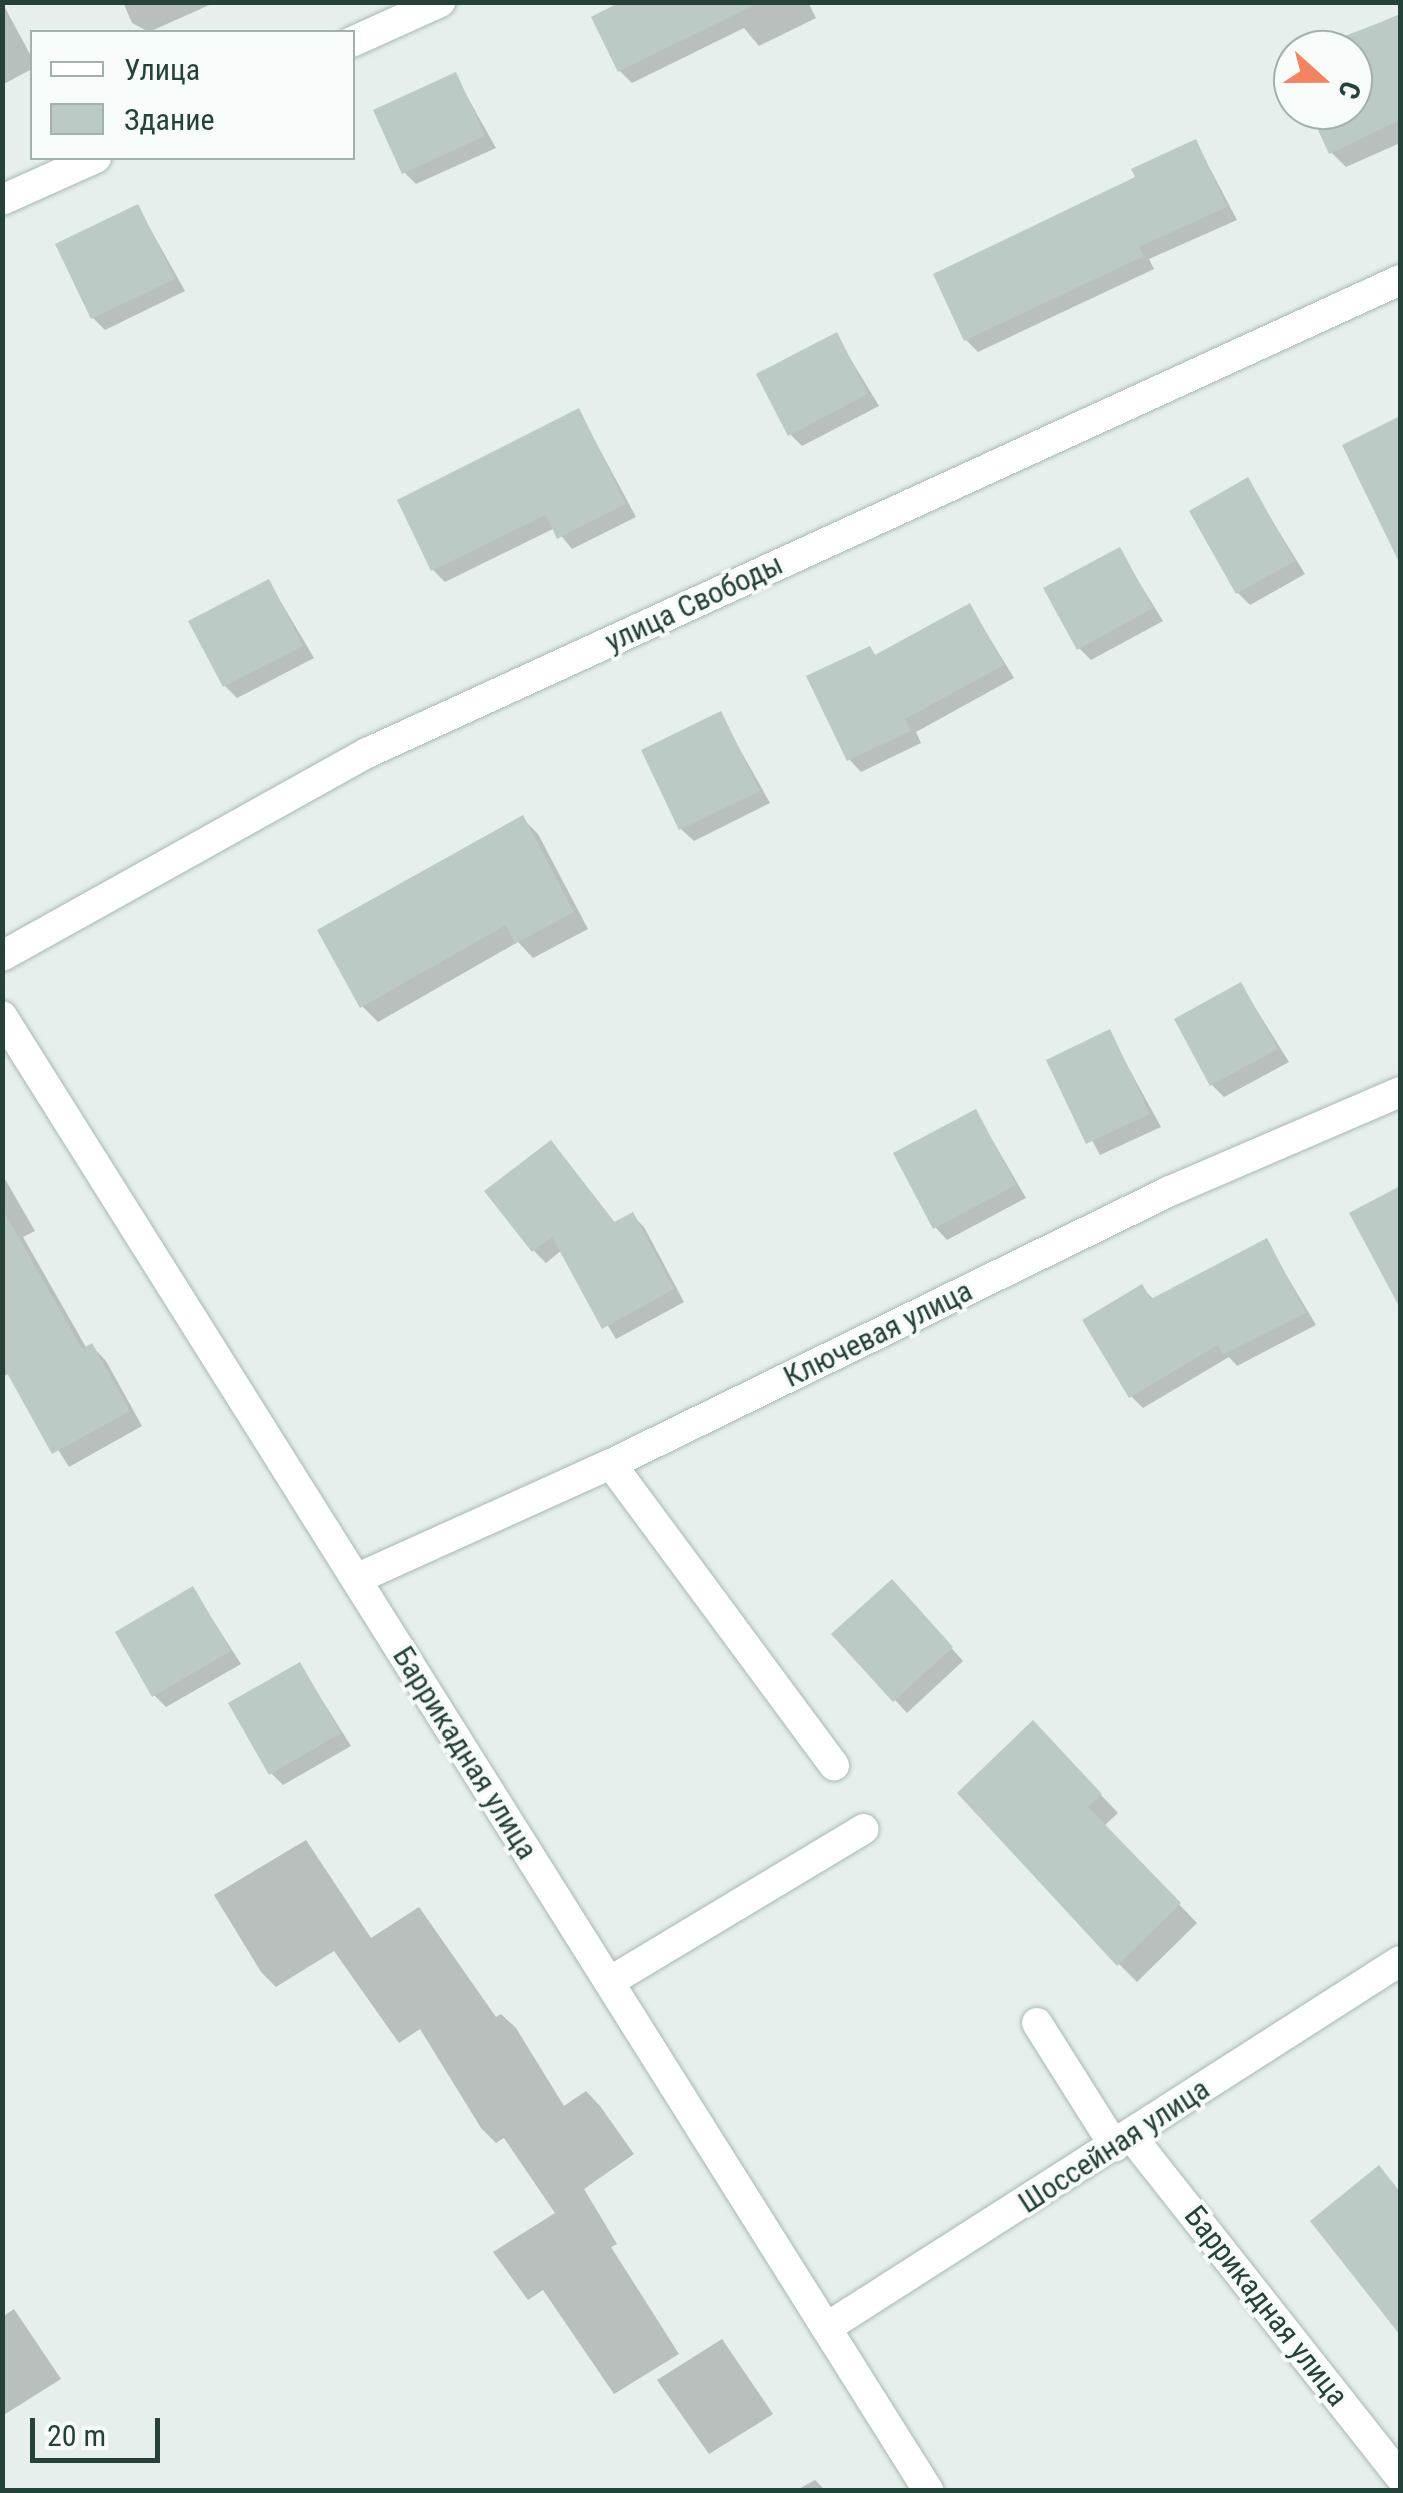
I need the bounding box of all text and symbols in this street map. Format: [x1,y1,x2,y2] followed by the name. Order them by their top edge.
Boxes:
[30,30,355,160] legend
[1273,30,1373,130] north arrow
[124,52,200,87] text: Улица
[1331,77,1368,104] text: С
[124,102,215,137] text: Здание
[600,546,788,660] street label: улица Свободы
[778,1273,978,1395] street label: Ключевая улица
[385,1640,545,1866] street label: Баррикадная улица
[1012,2071,1216,2221] street label: Шоссейная улица
[1177,2199,1355,2413] street label: Баррикадная улица
[35,2398,165,2460] scale bar
[47,2418,106,2453] text: 20 m

